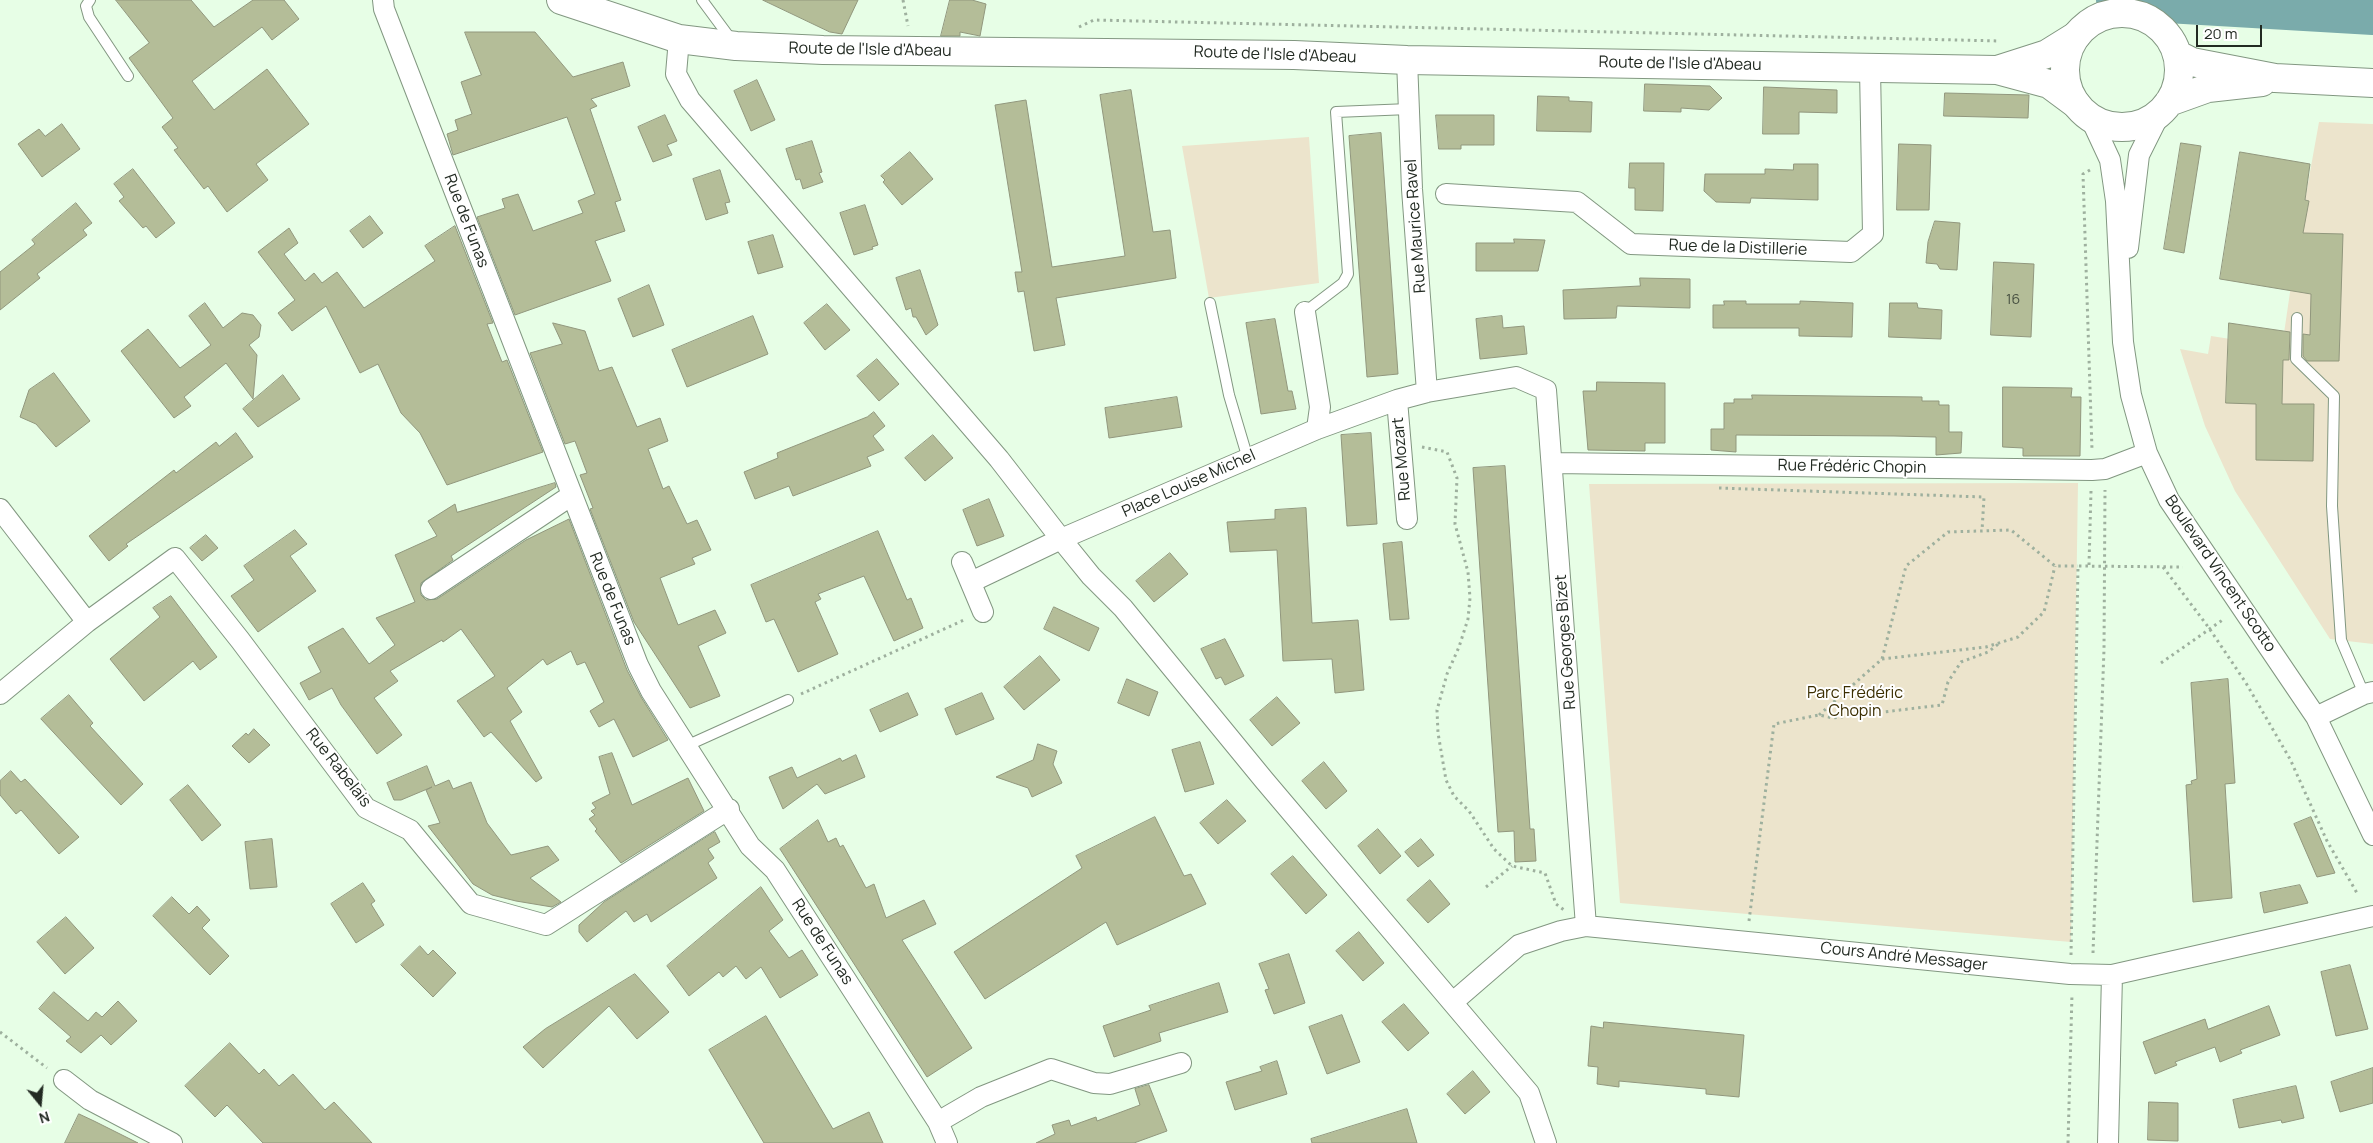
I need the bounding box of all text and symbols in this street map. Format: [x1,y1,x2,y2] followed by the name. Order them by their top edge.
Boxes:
[2198,15,2264,47] scale bar
[2204,23,2237,44] text: 20 m
[788,39,952,61] street label: Route de l'Isle d'Abeau
[1193,43,1357,67] street label: Route de l'Isle d'Abeau
[1598,53,1762,75] street label: Route de l'Isle d'Abeau
[1402,158,1430,294] street label: Rue Maurice Ravel
[439,172,493,270] street label: Rue de Funas
[1668,236,1808,260] street label: Rue de la Distillerie
[2006,292,2020,308] house number: 16
[1389,416,1415,502] street label: Rue Mozart
[1119,446,1259,522] street label: Place Louise Michel
[1777,456,1927,478] street label: Rue Frédéric Chopin
[2160,492,2280,656] street label: Boulevard Vincent Scotto
[585,550,639,648] street label: Rue de Funas
[1552,574,1580,710] street label: Rue Georges Bizet
[1807,684,1903,722] park label: Parc Frédéric Chopin
[301,725,375,811] street label: Rue Rabelais
[787,895,857,989] street label: Rue de Funas
[1819,939,1989,975] street label: Cours André Messager
[15,1078,65,1128] north arrow
[37,1107,52,1128] text: N

